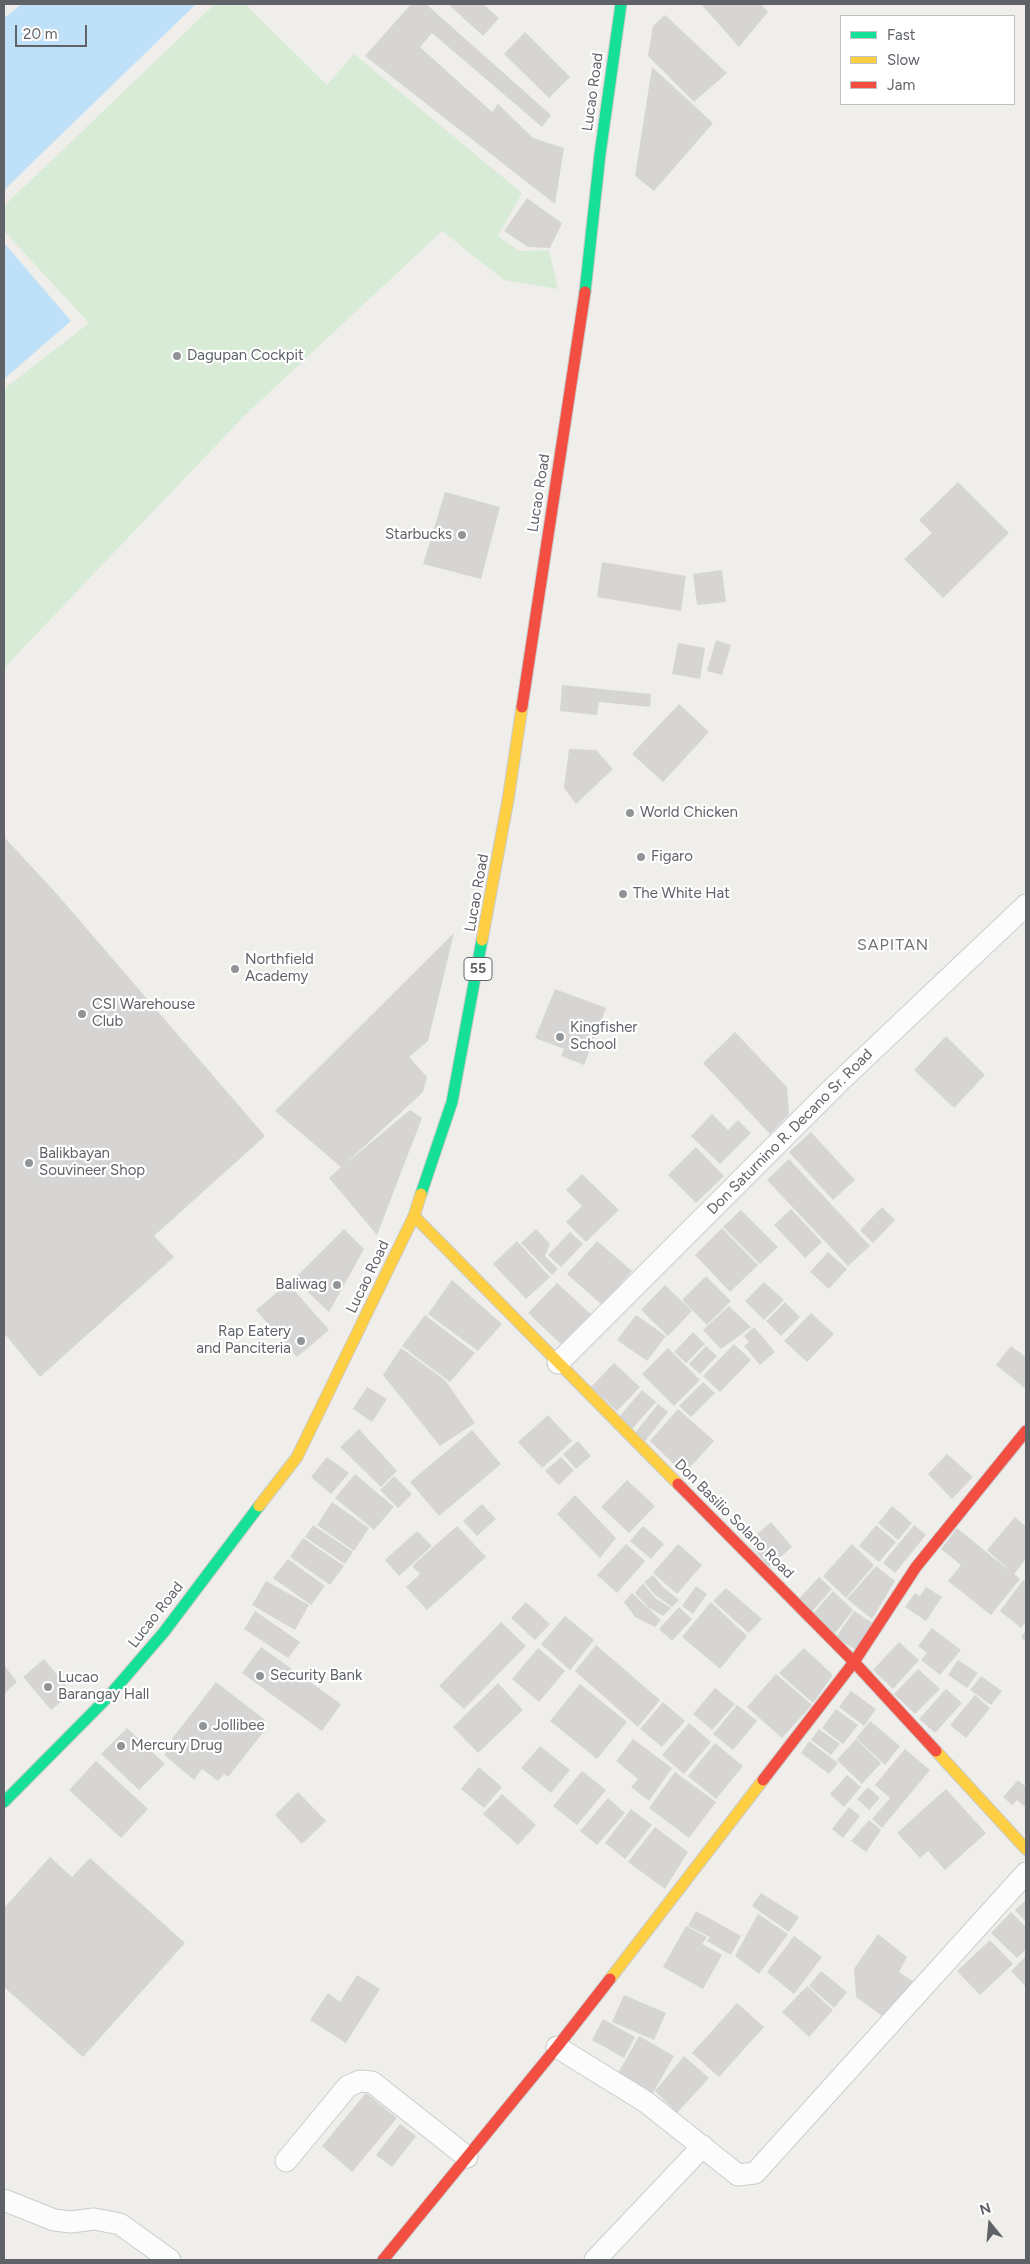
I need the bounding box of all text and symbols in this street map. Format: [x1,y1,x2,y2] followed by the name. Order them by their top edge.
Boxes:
[18,15,90,47] scale bar
[840,15,1015,105] legend
[23,25,57,43] text: 20 m
[887,26,915,44] text: Fast
[887,51,920,69] text: Slow
[579,52,607,132] street label: Lucao Road
[887,76,915,94] text: Jam
[187,347,304,365] place label: Dagupan Cockpit
[171,350,183,362] marker: Dagupan Cockpit
[524,453,554,533] street label: Lucao Road
[385,526,452,544] place label: Starbucks
[456,529,468,541] marker: Starbucks
[640,804,738,822] place label: World Chicken
[624,807,636,819] marker: World Chicken
[651,848,693,866] place label: Figaro
[635,851,647,863] marker: Figaro
[461,853,493,933] street label: Lucao Road
[633,885,730,903] place label: The White Hat
[617,888,629,900] marker: The White Hat
[856,935,930,955] district label: SAPITAN
[245,951,314,986] place label: Northfield Academy
[464,958,492,981] road number: 55
[229,963,241,975] marker: Northfield Academy
[92,996,195,1031] place label: CSI Warehouse Club
[76,1008,88,1020] marker: CSI Warehouse Club
[570,1019,637,1054] place label: Kingfisher School
[554,1031,566,1043] marker: Kingfisher School
[704,1046,876,1218] street label: Don Saturnino R. Decano Sr. Road
[39,1145,145,1180] place label: Balikbayan Souvineer Shop
[23,1157,35,1169] marker: Balikbayan Souvineer Shop
[343,1238,393,1316] street label: Lucao Road
[275,1276,327,1294] place label: Baliwag
[331,1279,343,1291] marker: Baliwag
[196,1323,291,1358] place label: Rap Eatery and Panciteria
[295,1335,307,1347] marker: Rap Eatery and Panciteria
[670,1455,798,1583] street label: Don Basilio Solano Road
[125,1578,187,1652] street label: Lucao Road
[270,1667,362,1685] place label: Security Bank
[58,1669,149,1704] place label: Lucao Barangay Hall
[254,1670,266,1682] marker: Security Bank
[42,1681,54,1693] marker: Lucao Barangay Hall
[213,1717,265,1735] place label: Jollibee
[197,1720,209,1732] marker: Jollibee
[131,1737,223,1755] place label: Mercury Drug
[115,1740,127,1752] marker: Mercury Drug
[965,2199,1015,2249] north arrow
[978,2199,993,2219] text: N

